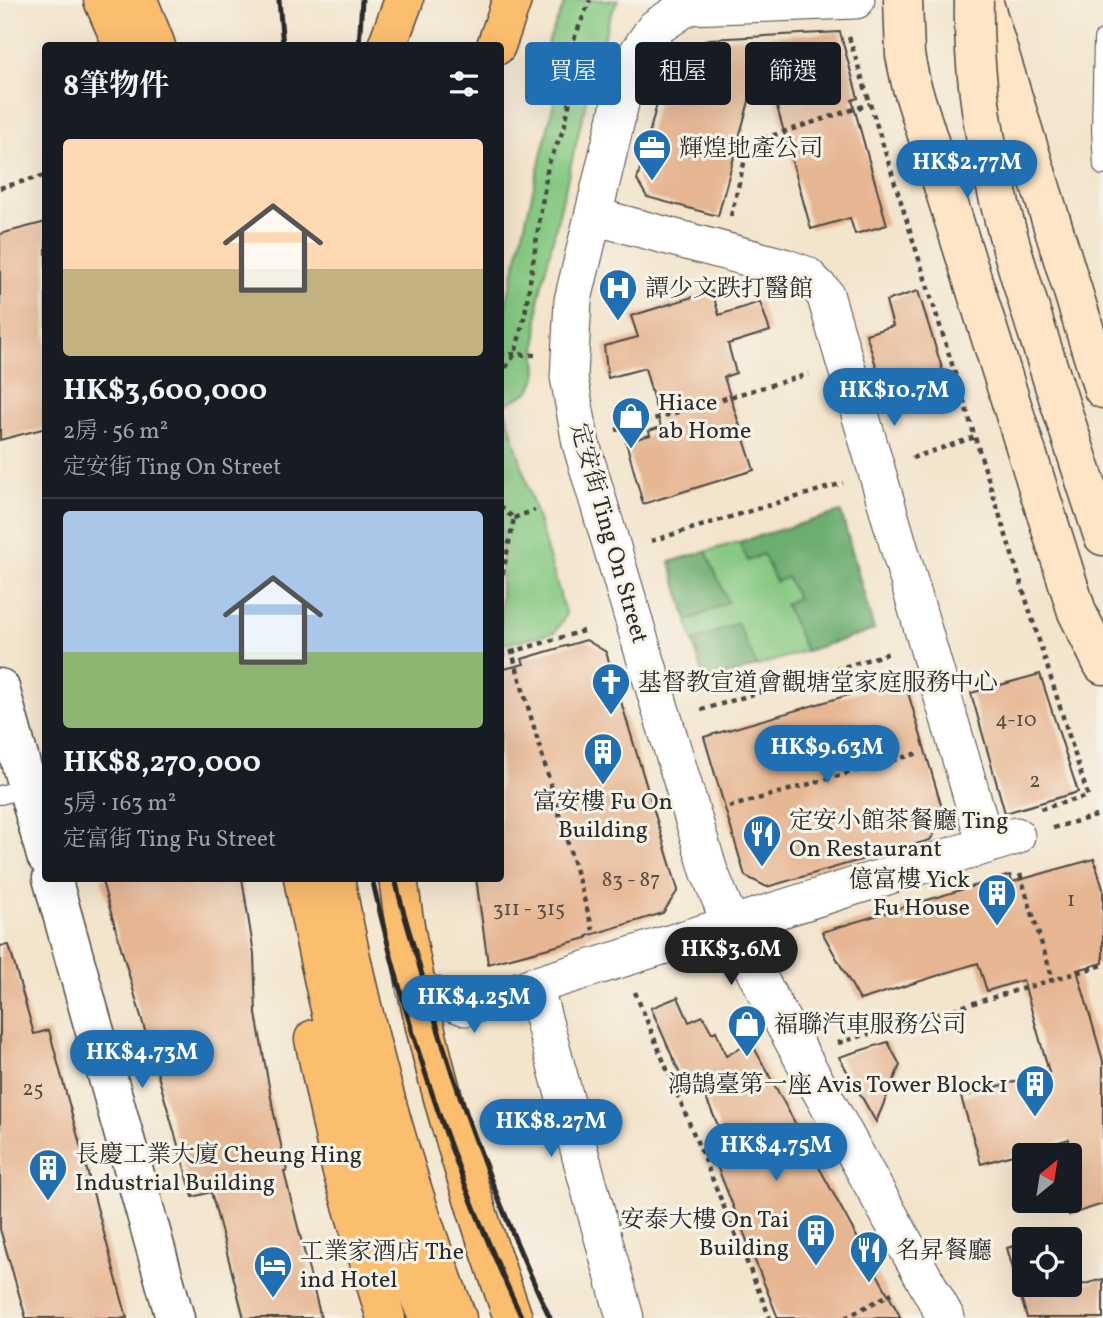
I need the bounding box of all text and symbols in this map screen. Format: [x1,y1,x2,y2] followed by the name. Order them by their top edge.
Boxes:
[525,42,621,105] chip: 買屋
[635,42,731,105] chip: 租屋
[745,42,841,105] chip: 篩選
[445,65,483,103] icon: filters
[63,66,169,108] text: 8筆物件
[631,127,673,182] office icon: 輝煌地產公司
[679,133,823,167] place label: 輝煌地產公司
[895,140,1039,200] pin: HK$2.77M
[912,147,1022,179] text: HK$2.77M
[210,185,336,311] icon: home
[597,267,639,322] hospital icon: 譚少文跌打醫館
[645,273,813,307] place label: 譚少文跌打醫館
[822,368,966,428] pin: HK$10.7M
[63,370,267,412] text: HK$3,600,000
[839,375,949,407] text: HK$10.7M
[658,387,751,449] place label: Hiace ab Home
[610,395,652,450] shop icon: Hiace ab Home
[63,416,168,448] text: 2房 · 56 m²
[560,419,656,648] street label: 定安街 Ting On Street
[63,452,281,484] text: 定安街 Ting On Street
[210,557,336,683] icon: home
[590,661,632,716] church icon: 基督教宣道會觀塘堂家庭服務中心
[638,667,998,701] place label: 基督教宣道會觀塘堂家庭服務中心
[995,706,1037,735] house number: 4-10
[755,726,899,785] pin: HK$9.63M
[582,731,624,786] building icon: 富安樓 Fu On Building
[770,732,884,764] text: HK$9.63M
[63,742,261,784] text: HK$8,270,000
[1029,767,1041,796] house number: 2
[533,786,673,848] place label: 富安樓 Fu On Building
[63,788,176,820] text: 5房 · 163 m²
[789,805,1008,867] place label: 定安小館茶餐廳 Ting On Restaurant
[741,813,783,868] restaurant icon: 定安小館茶餐廳 Ting On Restaurant
[63,824,276,856] text: 定富街 Ting Fu Street
[849,864,970,926] place label: 億富樓 Yick Fu House
[602,866,660,895] house number: 83 - 87
[976,872,1018,927] building icon: 億富樓 Yick Fu House
[1067,886,1075,915] house number: 1
[493,895,565,924] house number: 311 - 315
[666,928,796,987] pin: HK$3.6M
[681,934,781,966] text: HK$3.6M
[402,976,546,1035] pin: HK$4.25M
[417,982,531,1014] text: HK$4.25M
[726,1003,768,1058] shop icon: 福聯汽車服務公司
[774,1009,966,1043] place label: 福聯汽車服務公司
[70,1030,214,1090] pin: HK$4.73M
[86,1037,198,1069] text: HK$4.73M
[1014,1063,1056,1118] building icon: 鴻鵠臺第一座 Avis Tower Block 1
[668,1069,1008,1103] place label: 鴻鵠臺第一座 Avis Tower Block 1
[22,1075,44,1104] house number: 25
[479,1100,623,1159] pin: HK$8.27M
[495,1106,607,1138] text: HK$8.27M
[704,1124,848,1183] pin: HK$4.75M
[720,1130,832,1162] text: HK$4.75M
[75,1139,362,1201] place label: 長慶工業大廈 Cheung Hing Industrial Building
[1012,1143,1082,1213] north arrow
[1012,1143,1082,1297] map controls
[27,1147,69,1202] building icon: 長慶工業大廈 Cheung Hing Industrial Building
[620,1204,789,1266] place label: 安泰大樓 On Tai Building
[795,1212,837,1267] building icon: 安泰大樓 On Tai Building
[1012,1227,1082,1297] button: locate
[848,1229,890,1284] restaurant icon: 名昇餐廳
[896,1235,992,1269] place label: 名昇餐廳
[300,1236,464,1298] place label: 工業家酒店 The ind Hotel
[252,1244,294,1299] hotel icon: 工業家酒店 The ind Hotel

